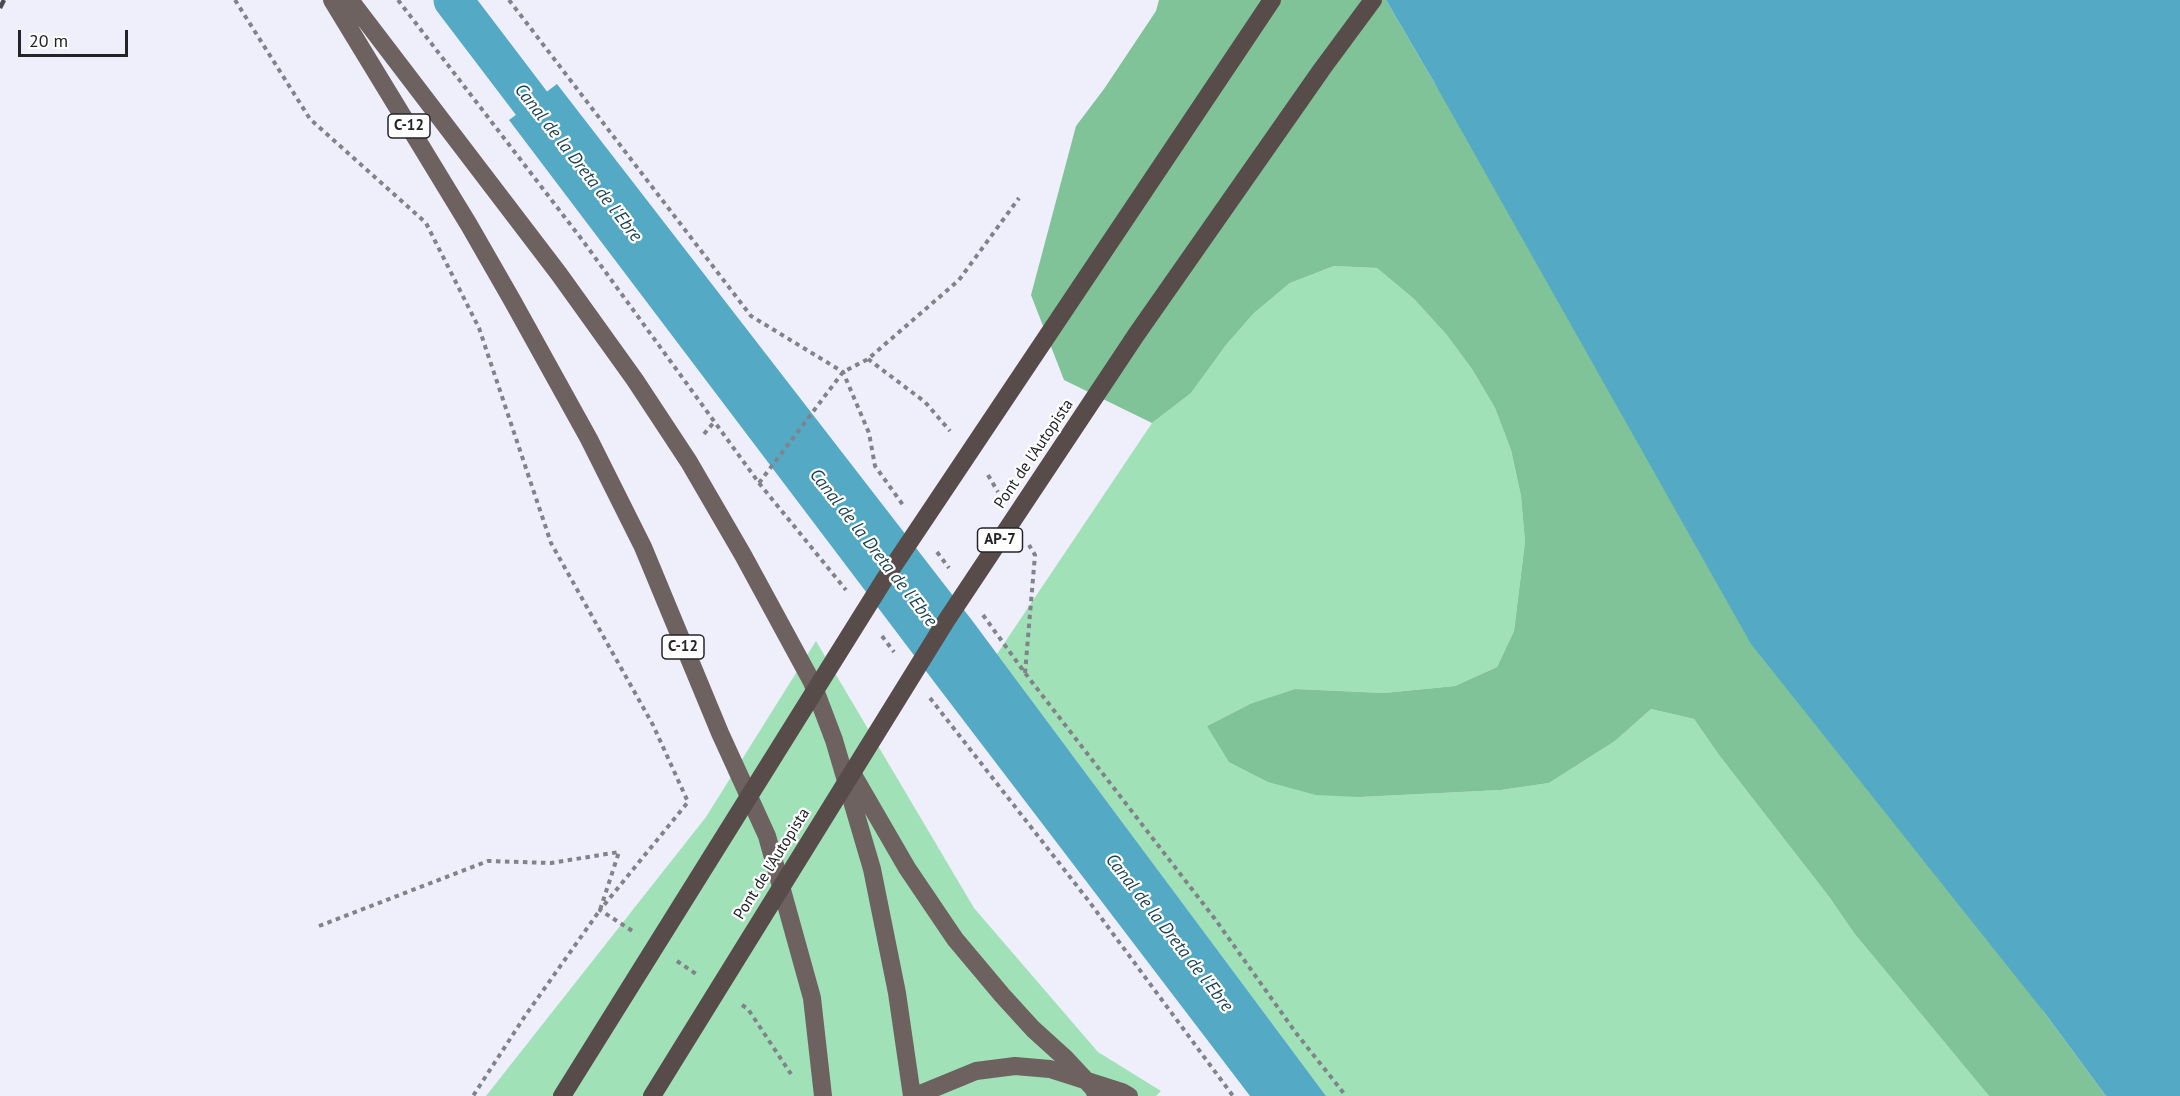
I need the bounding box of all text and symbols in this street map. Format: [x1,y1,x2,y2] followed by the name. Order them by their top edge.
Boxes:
[21,18,130,56] scale bar
[29,29,68,52] text: 20 m
[510,80,646,246] water label: Canal de la Dreta de l'Ebre
[388,114,430,138] road number: C-12
[990,396,1078,512] street label: Pont de l'Autopista
[805,465,941,631] water label: Canal de la Dreta de l'Ebre
[978,528,1022,552] road number: AP-7
[662,635,704,659] road number: C-12
[730,805,814,923] street label: Pont de l'Autopista
[1101,850,1237,1016] water label: Canal de la Dreta de l'Ebre

